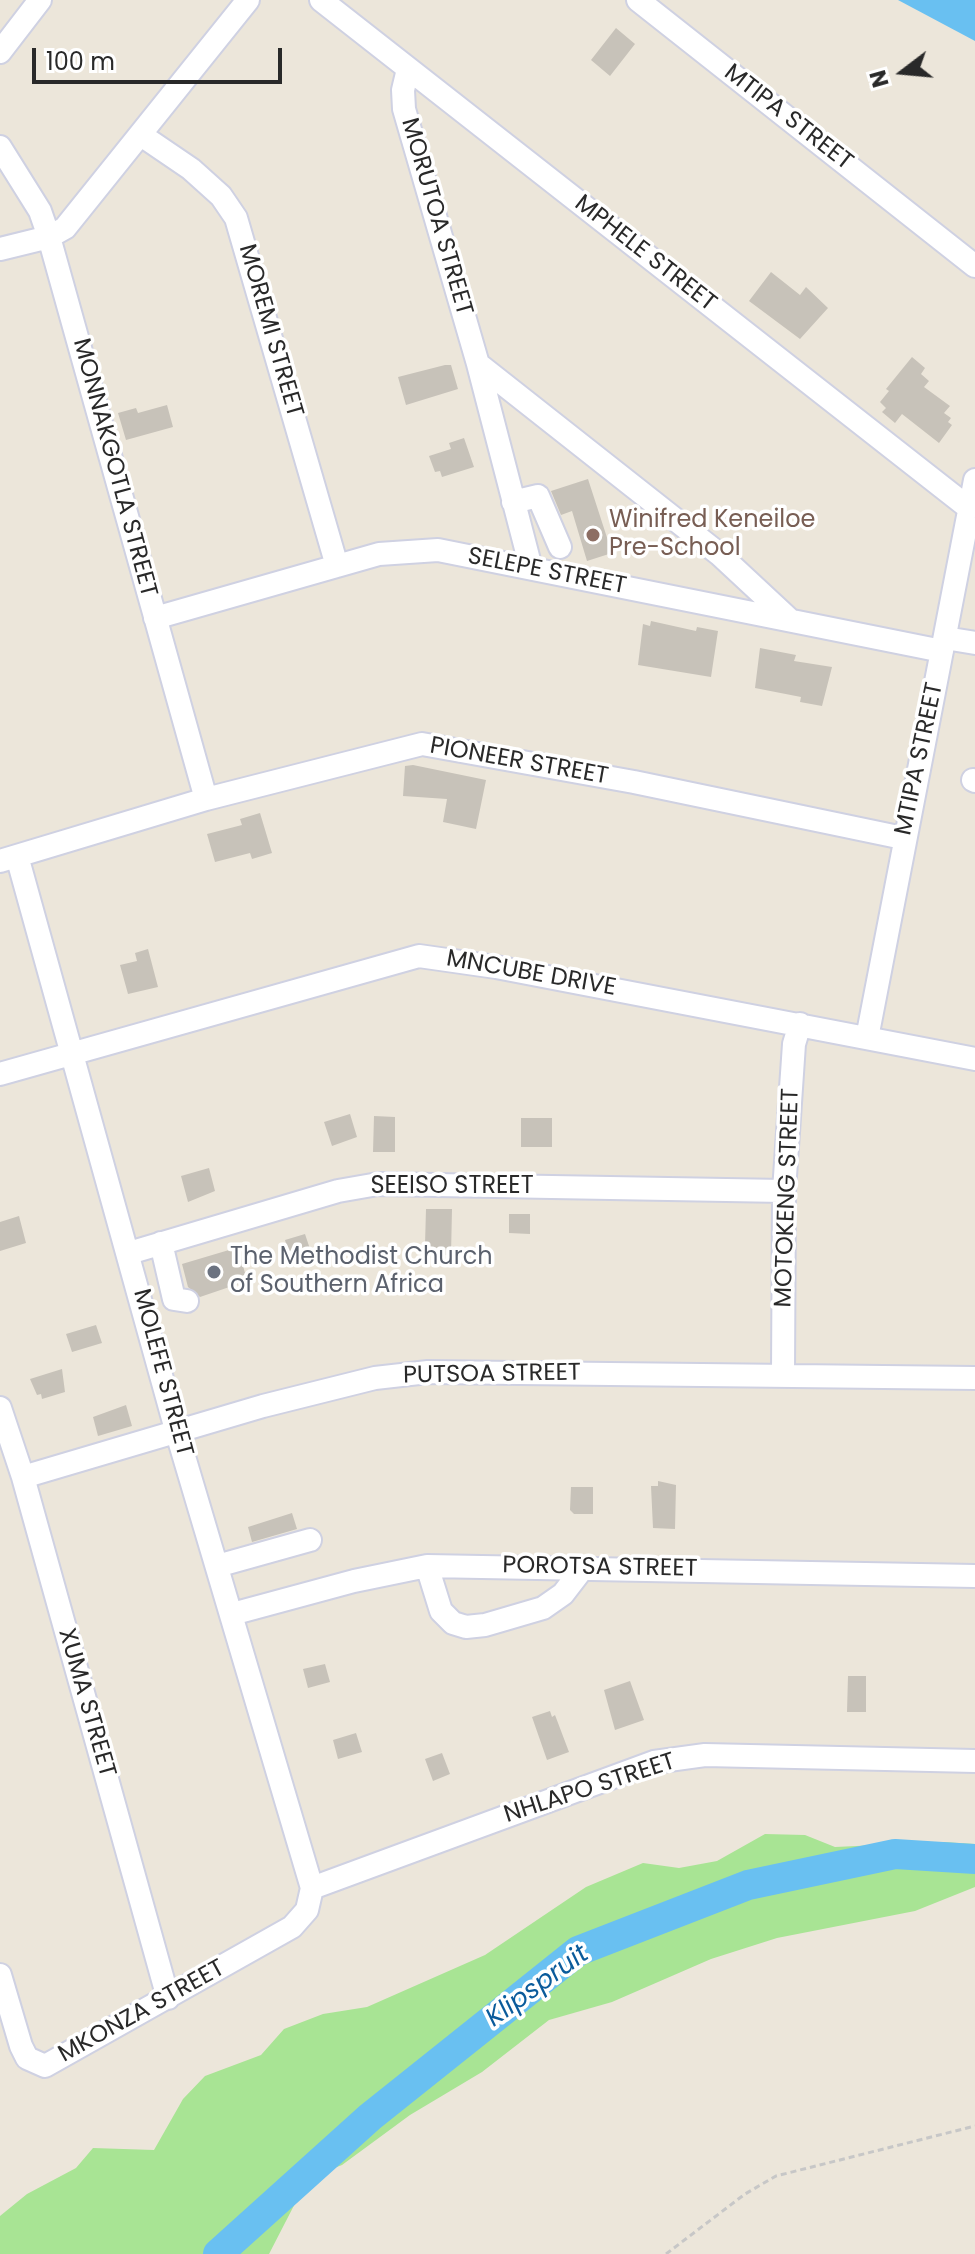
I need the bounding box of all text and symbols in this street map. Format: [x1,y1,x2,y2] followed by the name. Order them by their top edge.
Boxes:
[36,32,286,82] scale bar
[863,32,943,112] north arrow
[46,45,115,78] text: 100 m
[718,59,858,177] street label: MTIPA STREET
[862,67,897,91] text: N
[394,115,478,319] street label: MORUTOA STREET
[568,190,722,318] street label: MPHELE STREET
[232,241,308,421] street label: MOREMI STREET
[66,336,162,600] street label: MONNAKGOTLA STREET
[609,507,815,563] place label: Winifred Keneiloe Pre-School
[584,526,602,544] marker: Winifred Keneiloe Pre-School
[465,543,629,601] street label: SELEPE STREET
[890,680,950,838] street label: MTIPA STREET
[428,732,610,792] street label: PIONEER STREET
[444,945,618,1003] street label: MNCUBE DRIVE
[770,1088,806,1308] street label: MOTOKENG STREET
[370,1173,534,1201] street label: SEEISO STREET
[230,1244,493,1300] place label: The Methodist Church of Southern Africa
[205,1263,223,1281] marker: The Methodist Church of Southern Africa
[126,1286,198,1460] street label: MOLEFE STREET
[403,1359,581,1391] street label: PUTSOA STREET
[502,1552,698,1584] street label: POROTSA STREET
[51,1625,121,1781] street label: XUMA STREET
[501,1748,679,1830] street label: NHLAPO STREET
[481,1939,595,2035] water label: Klipspruit
[54,1954,230,2070] street label: MKONZA STREET

